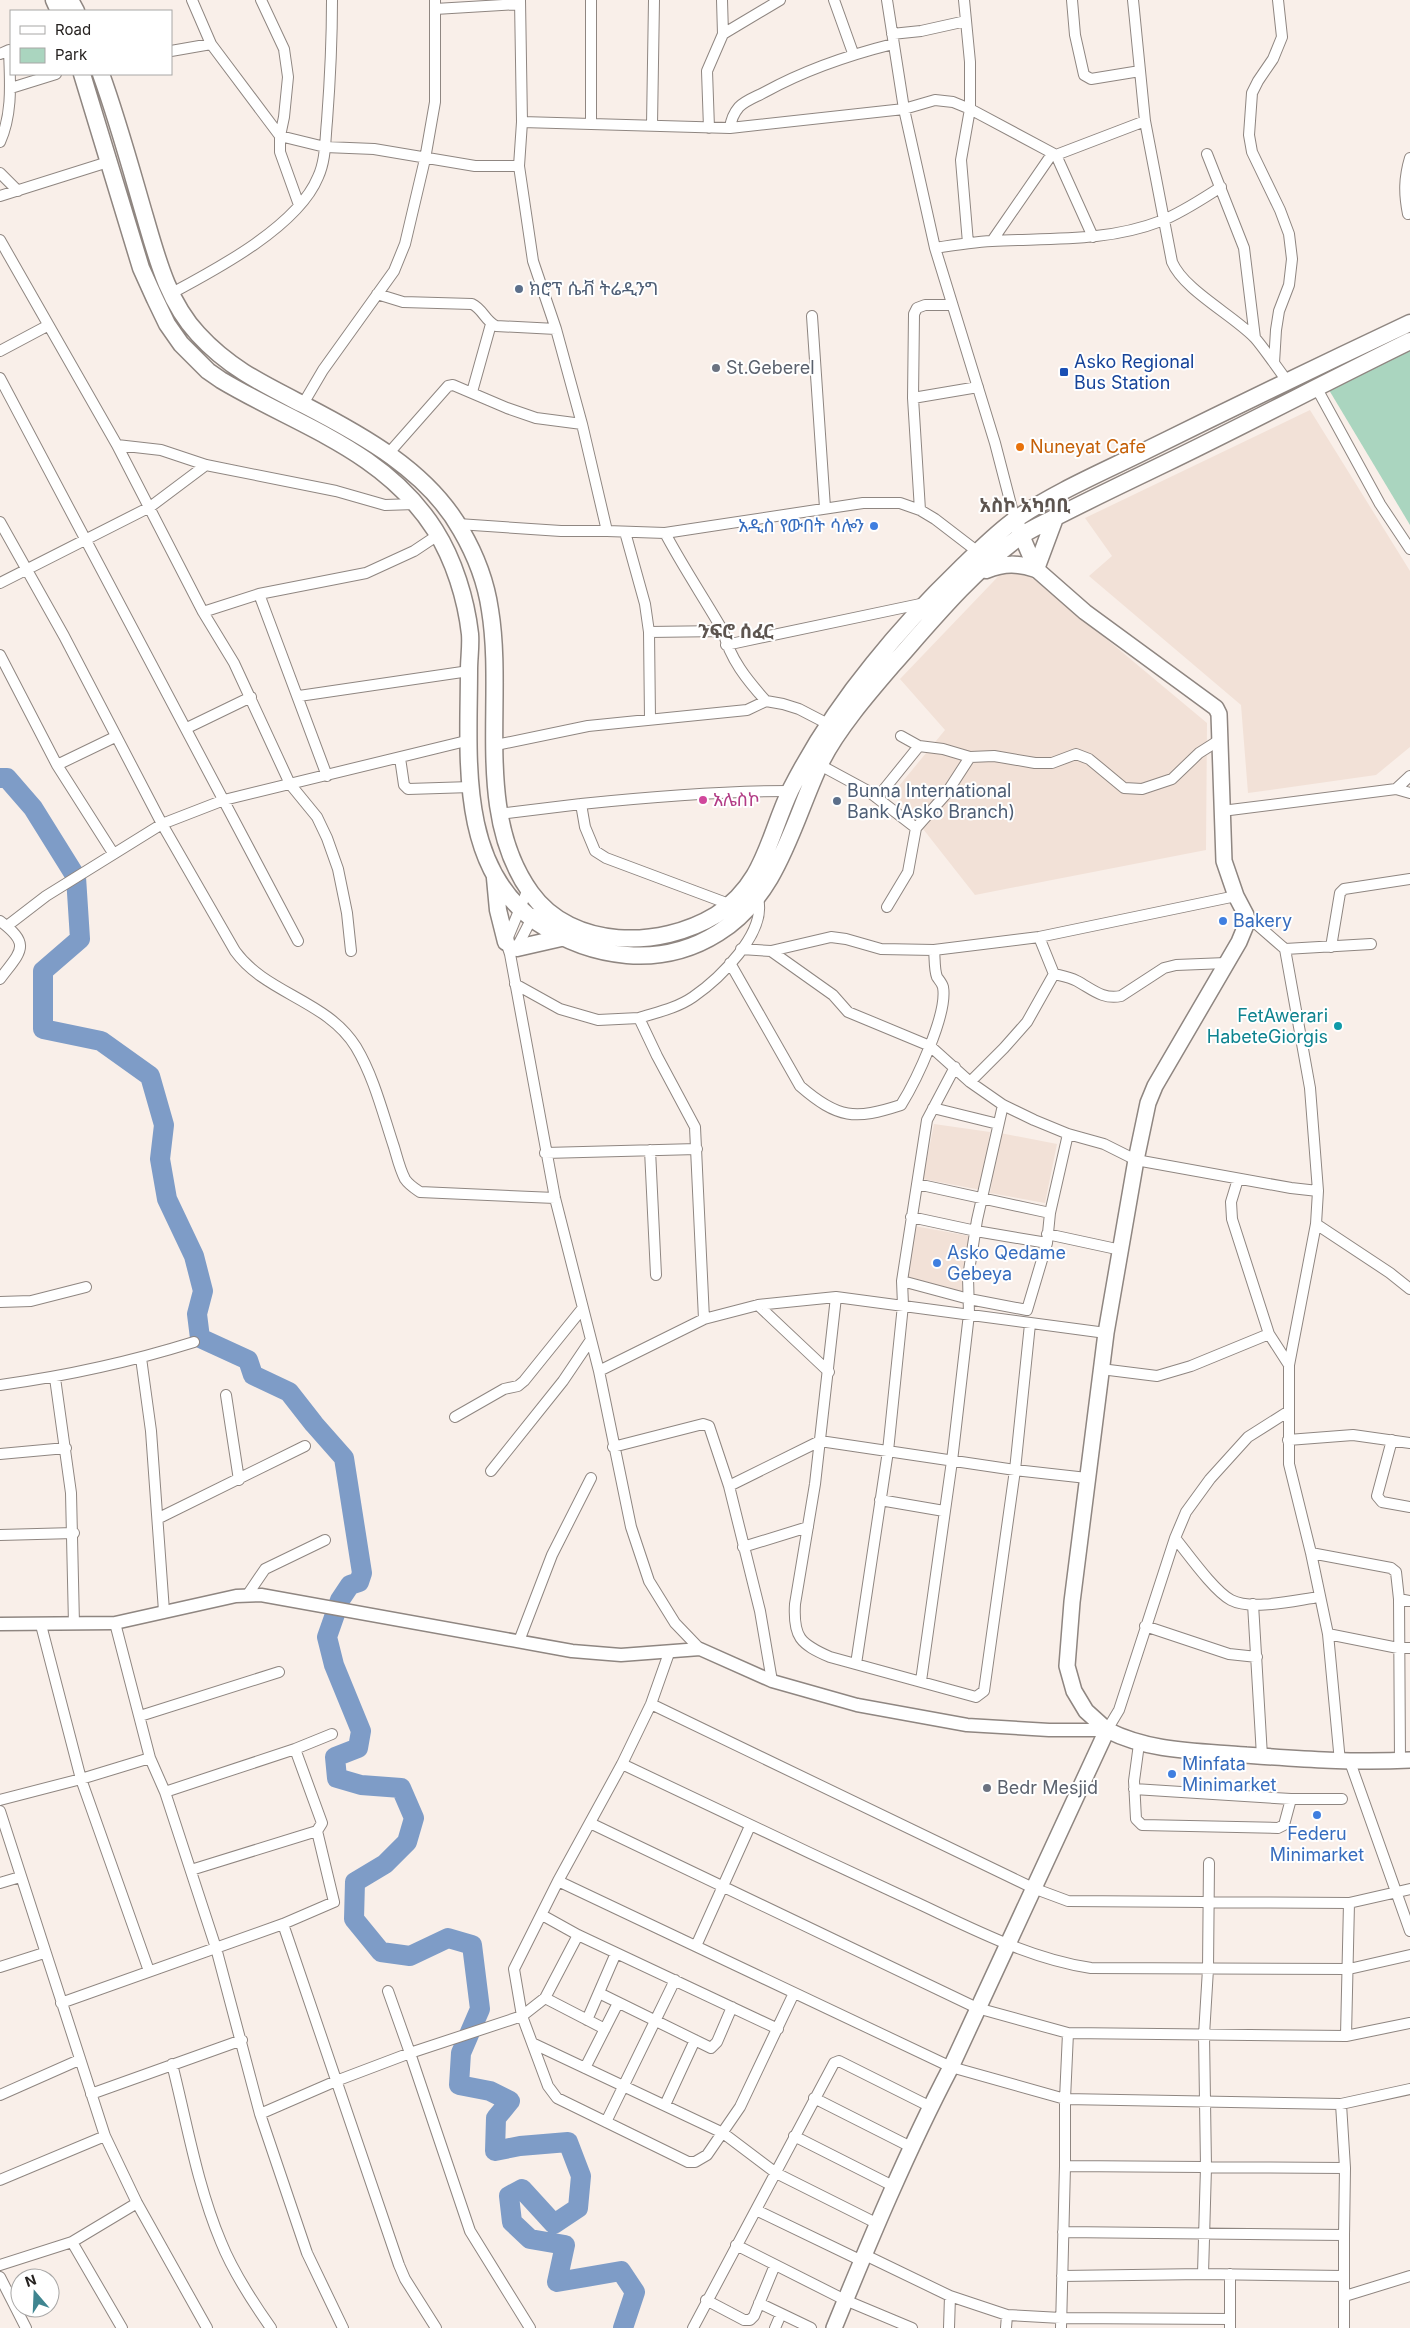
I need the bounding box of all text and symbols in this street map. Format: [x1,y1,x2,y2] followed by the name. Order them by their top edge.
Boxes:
[10,10,172,75] legend
[55,20,91,39] text: Road
[55,45,88,64] text: Park
[529,278,658,299] place label: ክሮፕ ሴቭ ትሬዲንግ
[513,283,525,295] marker: ክሮፕ ሴቭ ትሬዲንግ
[1074,351,1194,393] place label: Asko Regional Bus Station
[726,357,815,378] place label: St.Geberel
[710,362,722,374] marker: St.Geberel
[1058,366,1070,378] marker: Asko Regional Bus Station
[1030,436,1146,457] place label: Nuneyat Cafe
[1014,441,1026,453] marker: Nuneyat Cafe
[980,494,1071,517] district label: አስኮ አካባቢ
[738,515,864,536] place label: አዲስ የውበት ሳሎን
[868,520,880,532] marker: አዲስ የውበት ሳሎን
[698,620,774,643] district label: ንፍሮ ሰፈር
[847,780,1015,822] place label: Bunna International Bank (Asko Branch)
[713,789,760,810] place label: አሌስኮ
[697,794,709,806] marker: አሌስኮ
[831,795,843,807] marker: Bunna International Bank (Asko Branch)
[1233,910,1292,931] place label: Bakery
[1217,915,1229,927] marker: Bakery
[1207,1005,1328,1047] place label: FetAwerari HabeteGiorgis
[1332,1020,1344,1032] marker: FetAwerari HabeteGiorgis
[947,1242,1066,1284] place label: Asko Qedame Gebeya
[931,1257,943,1269] marker: Asko Qedame Gebeya
[1182,1753,1277,1795] place label: Minfata Minimarket
[1166,1768,1178,1780] marker: Minfata Minimarket
[997,1777,1098,1798] place label: Bedr Mesjid
[981,1782,993,1794] marker: Bedr Mesjid
[1311,1809,1323,1821] marker: Federu Minimarket
[1270,1823,1364,1865] place label: Federu Minimarket
[10,2268,60,2318] north arrow
[23,2270,38,2290] text: N

